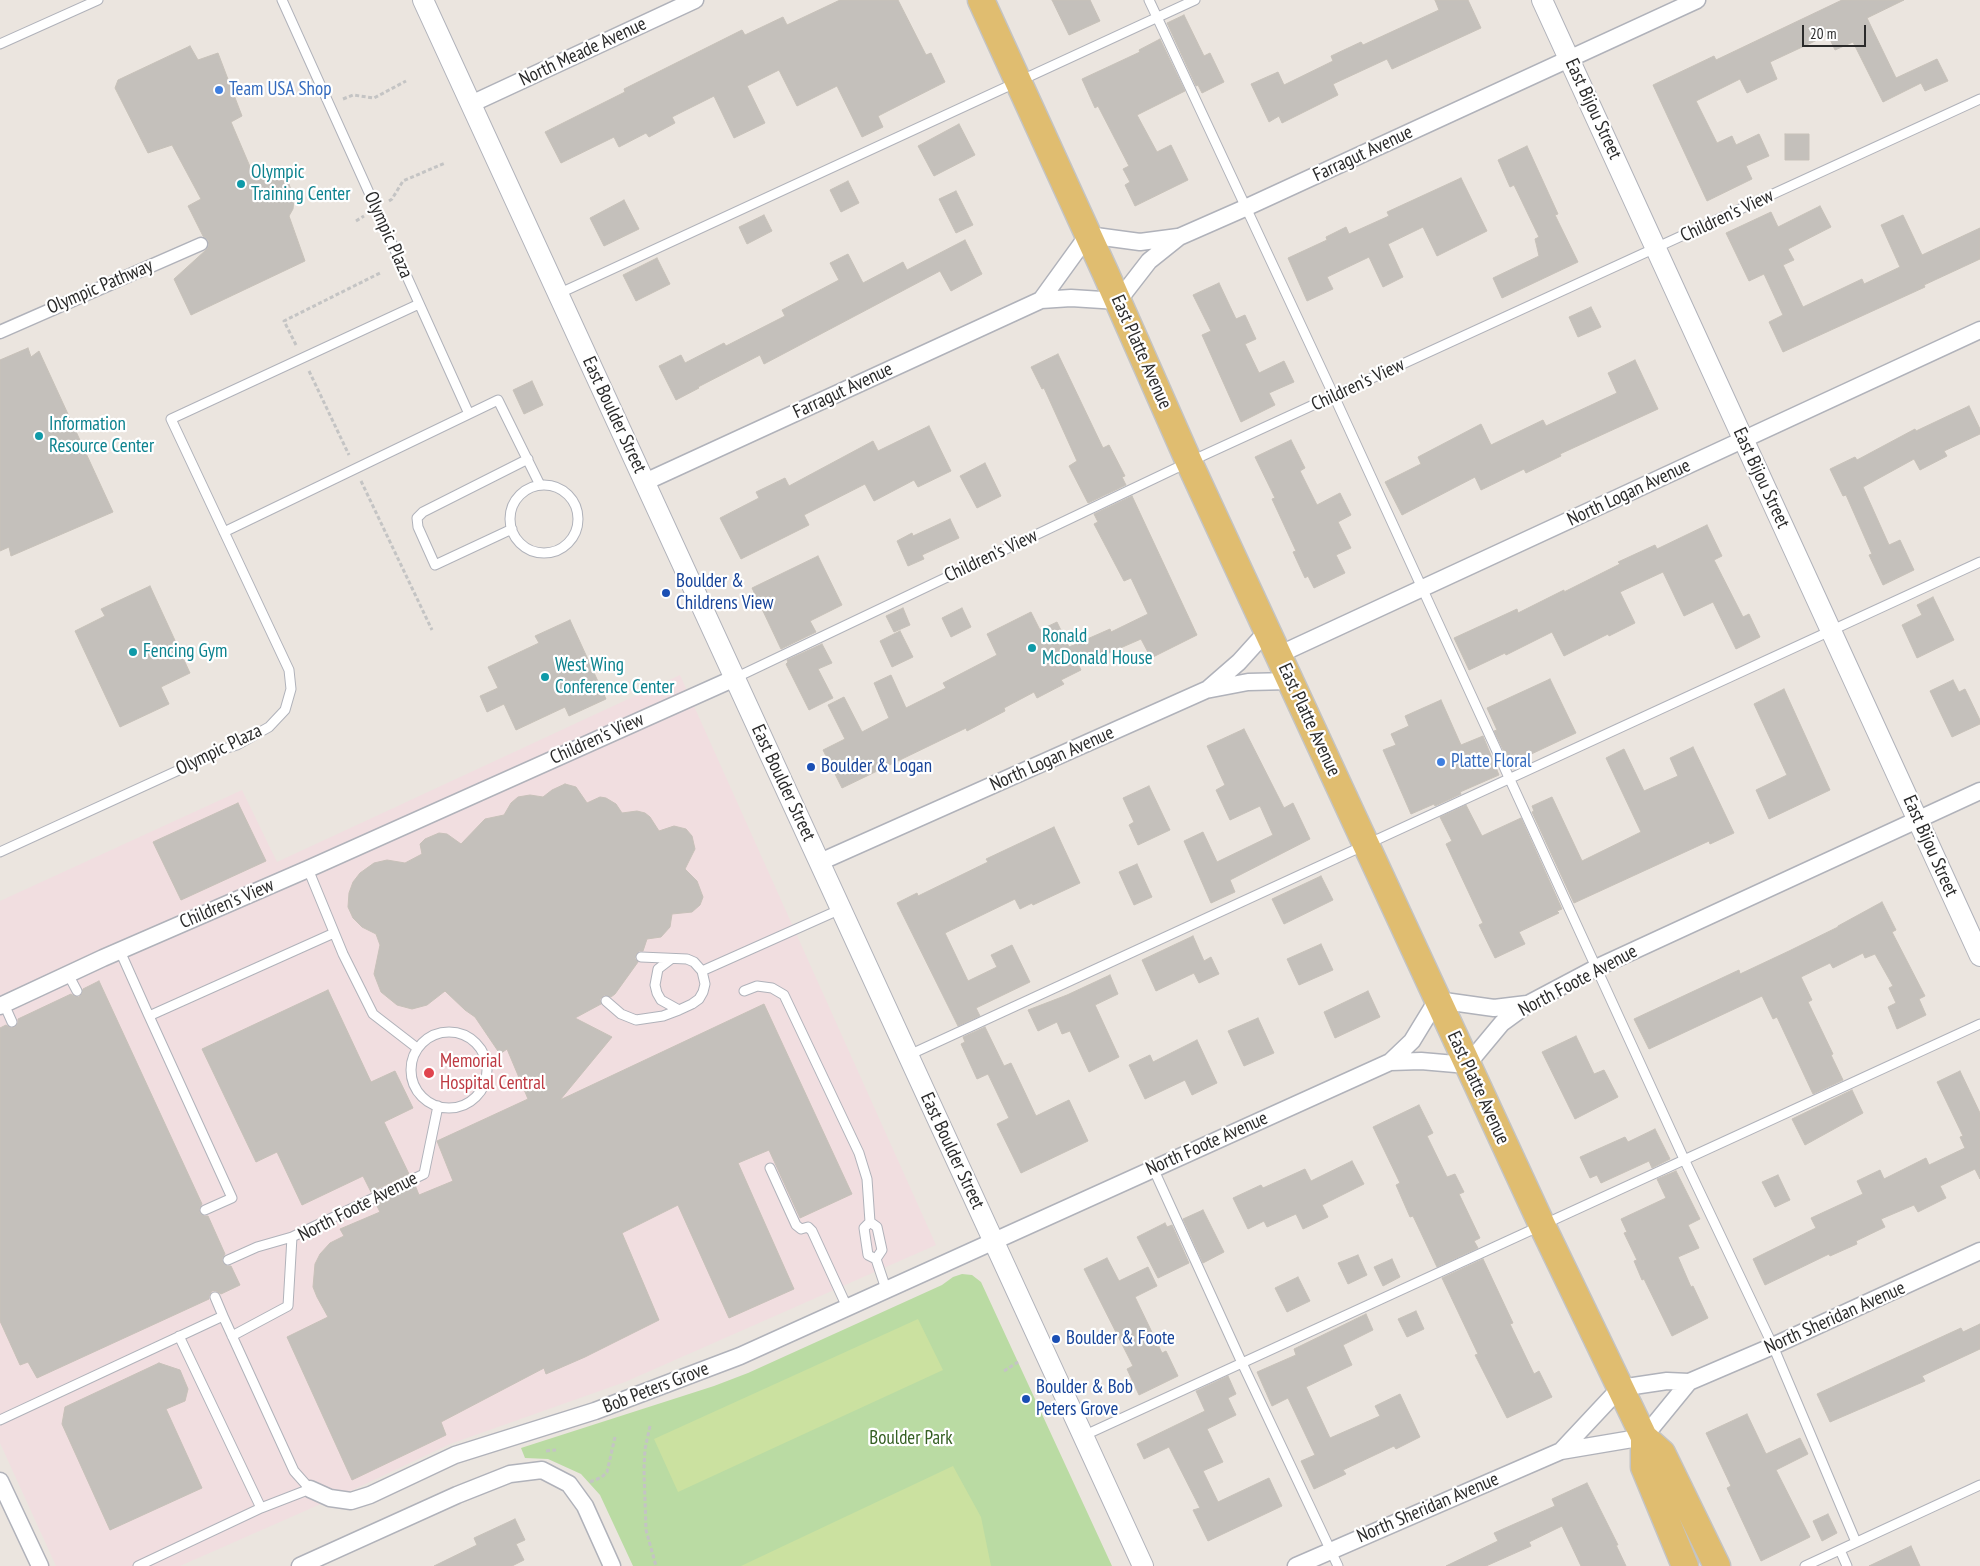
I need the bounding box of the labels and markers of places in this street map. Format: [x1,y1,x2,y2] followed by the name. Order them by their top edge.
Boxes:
[229,79,331,101] place label: Team USA Shop
[213,84,225,96] marker: Team USA Shop
[251,162,350,206] place label: Olympic Training Center
[235,178,247,190] marker: Olympic Training Center
[49,414,154,458] place label: Information Resource Center
[33,430,45,442] marker: Information Resource Center
[676,571,774,615] place label: Boulder & Childrens View
[660,587,672,599] marker: Boulder & Childrens View
[1042,626,1153,670] place label: Ronald McDonald House
[143,641,227,663] place label: Fencing Gym
[1026,642,1038,654] marker: Ronald McDonald House
[127,646,139,658] marker: Fencing Gym
[555,655,674,699] place label: West Wing Conference Center
[539,671,551,683] marker: West Wing Conference Center
[1451,751,1531,773] place label: Platte Floral
[821,756,932,778] place label: Boulder & Logan
[1435,756,1447,768] marker: Platte Floral
[805,761,817,773] marker: Boulder & Logan
[440,1051,545,1095] place label: Memorial Hospital Central
[422,1066,436,1080] marker: Memorial Hospital Central
[1066,1328,1175,1350] place label: Boulder & Foote
[1050,1333,1062,1345] marker: Boulder & Foote
[1036,1377,1133,1421] place label: Boulder & Bob Peters Grove
[1020,1393,1032,1405] marker: Boulder & Bob Peters Grove

